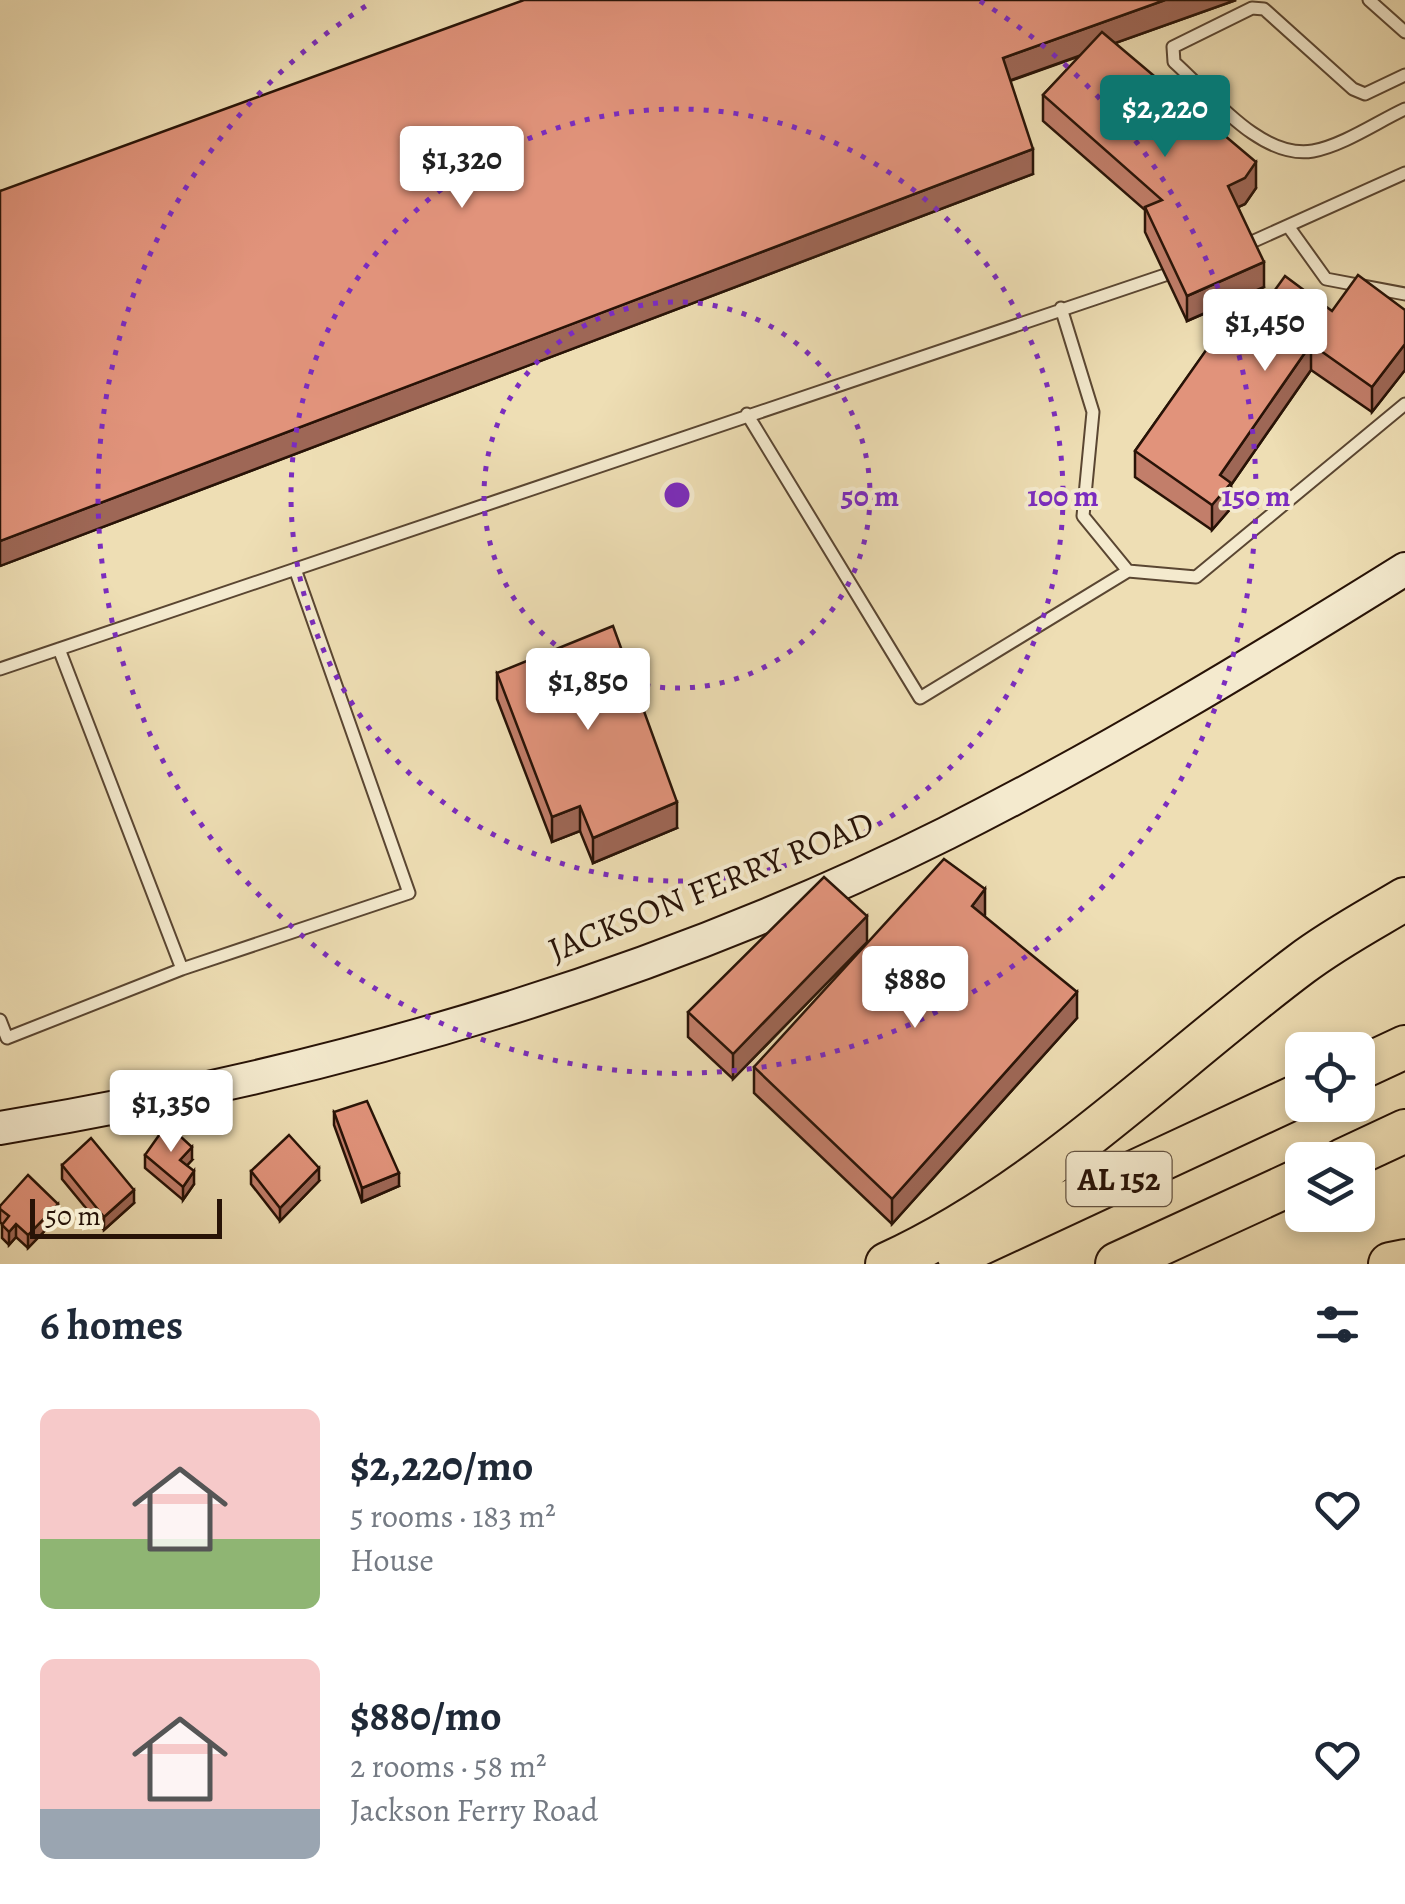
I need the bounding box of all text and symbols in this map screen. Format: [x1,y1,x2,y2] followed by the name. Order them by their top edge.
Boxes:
[1084,75,1246,160] pin: $2,220
[1122,85,1208,129] text: $2,220
[381,126,543,211] pin: $1,320
[422,136,502,180] text: $1,320
[1184,289,1346,374] pin: $1,450
[1225,299,1305,343] text: $1,450
[841,476,899,516] text: 50 m
[1027,476,1099,516] text: 100 m
[1222,476,1291,516] text: 150 m
[659,477,695,513] centre of rings
[507,648,669,733] pin: $1,850
[548,658,628,702] text: $1,850
[541,799,881,973] street label: JACKSON FERRY ROAD
[856,946,974,1031] pin: $880
[884,956,946,1000] text: $880
[1285,1032,1375,1232] map controls
[1285,1032,1375,1122] button: locate
[90,1070,252,1155] pin: $1,350
[132,1080,210,1124] text: $1,350
[1285,1142,1375,1232] button: layers
[1066,1152,1172,1206] road number: AL 152
[30,1194,222,1238] scale bar
[45,1197,101,1235] text: 50 m
[40,1296,183,1353] text: 6 homes
[1310,1297,1365,1352] icon: filters
[350,1437,534,1494] text: $2,220/mo
[120,1449,240,1569] icon: home
[1310,1482,1365,1537] icon: heart
[350,1494,556,1538] text: 5 rooms · 183 m²
[350,1538,434,1582] text: House
[350,1687,502,1744] text: $880/mo
[120,1699,240,1819] icon: home
[1310,1732,1365,1787] icon: heart
[350,1744,547,1788] text: 2 rooms · 58 m²
[350,1788,598,1832] text: Jackson Ferry Road

